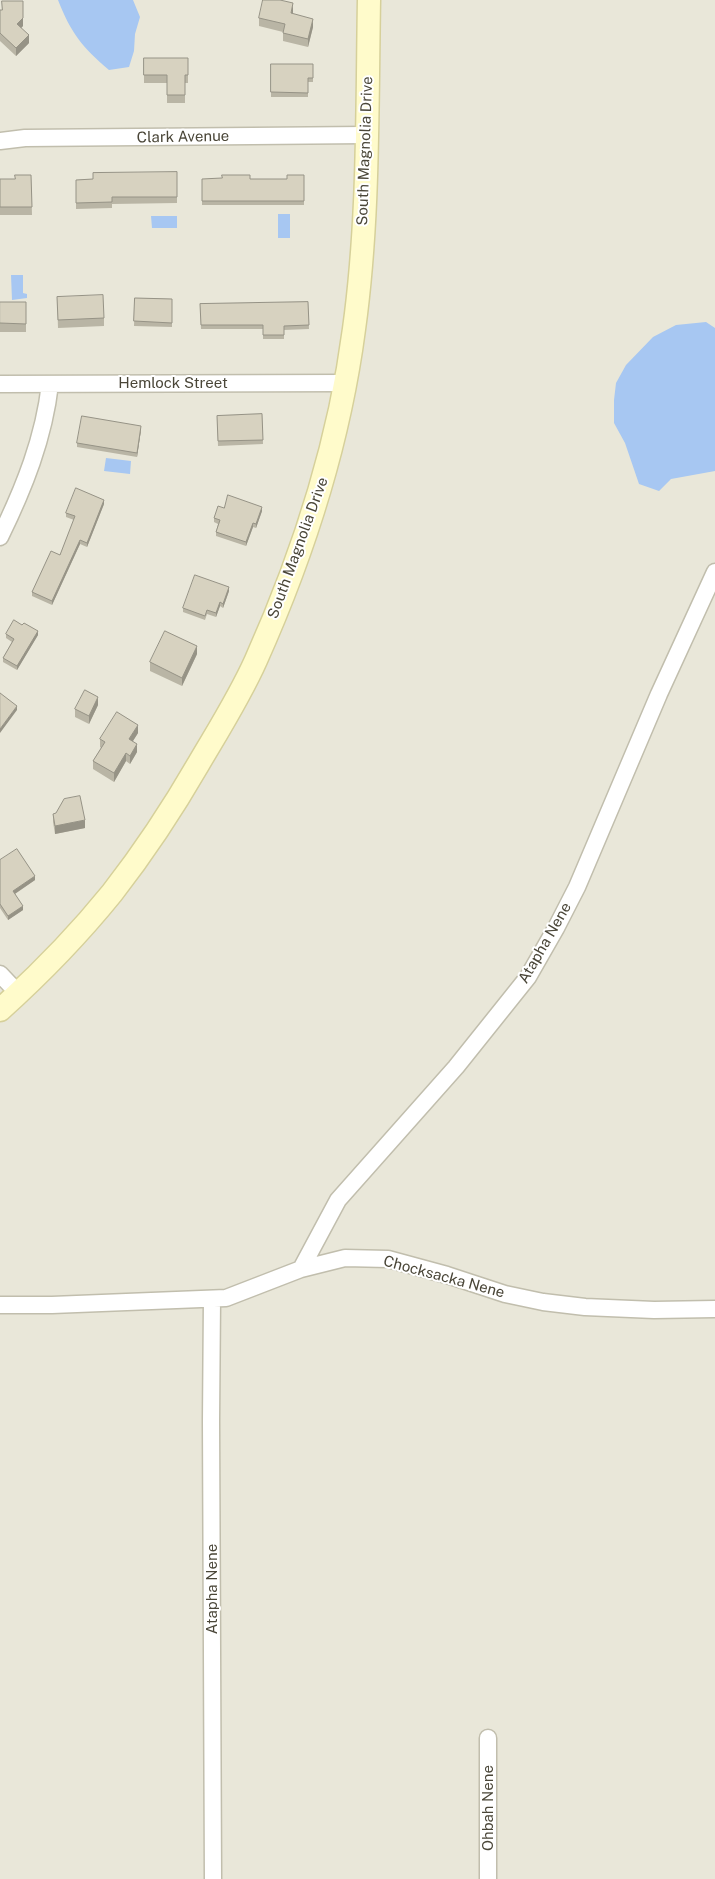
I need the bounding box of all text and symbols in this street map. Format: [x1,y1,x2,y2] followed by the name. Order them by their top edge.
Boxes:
[353,76,377,226] street label: South Magnolia Drive
[137,127,229,147] street label: Clark Avenue
[118,374,228,392] street label: Hemlock Street
[264,475,332,621] street label: South Magnolia Drive
[515,899,575,987] street label: Atapha Nene
[381,1252,507,1302] street label: Chocksacka Nene
[203,1544,221,1634] street label: Atapha Nene
[479,1765,497,1851] street label: Ohbah Nene

